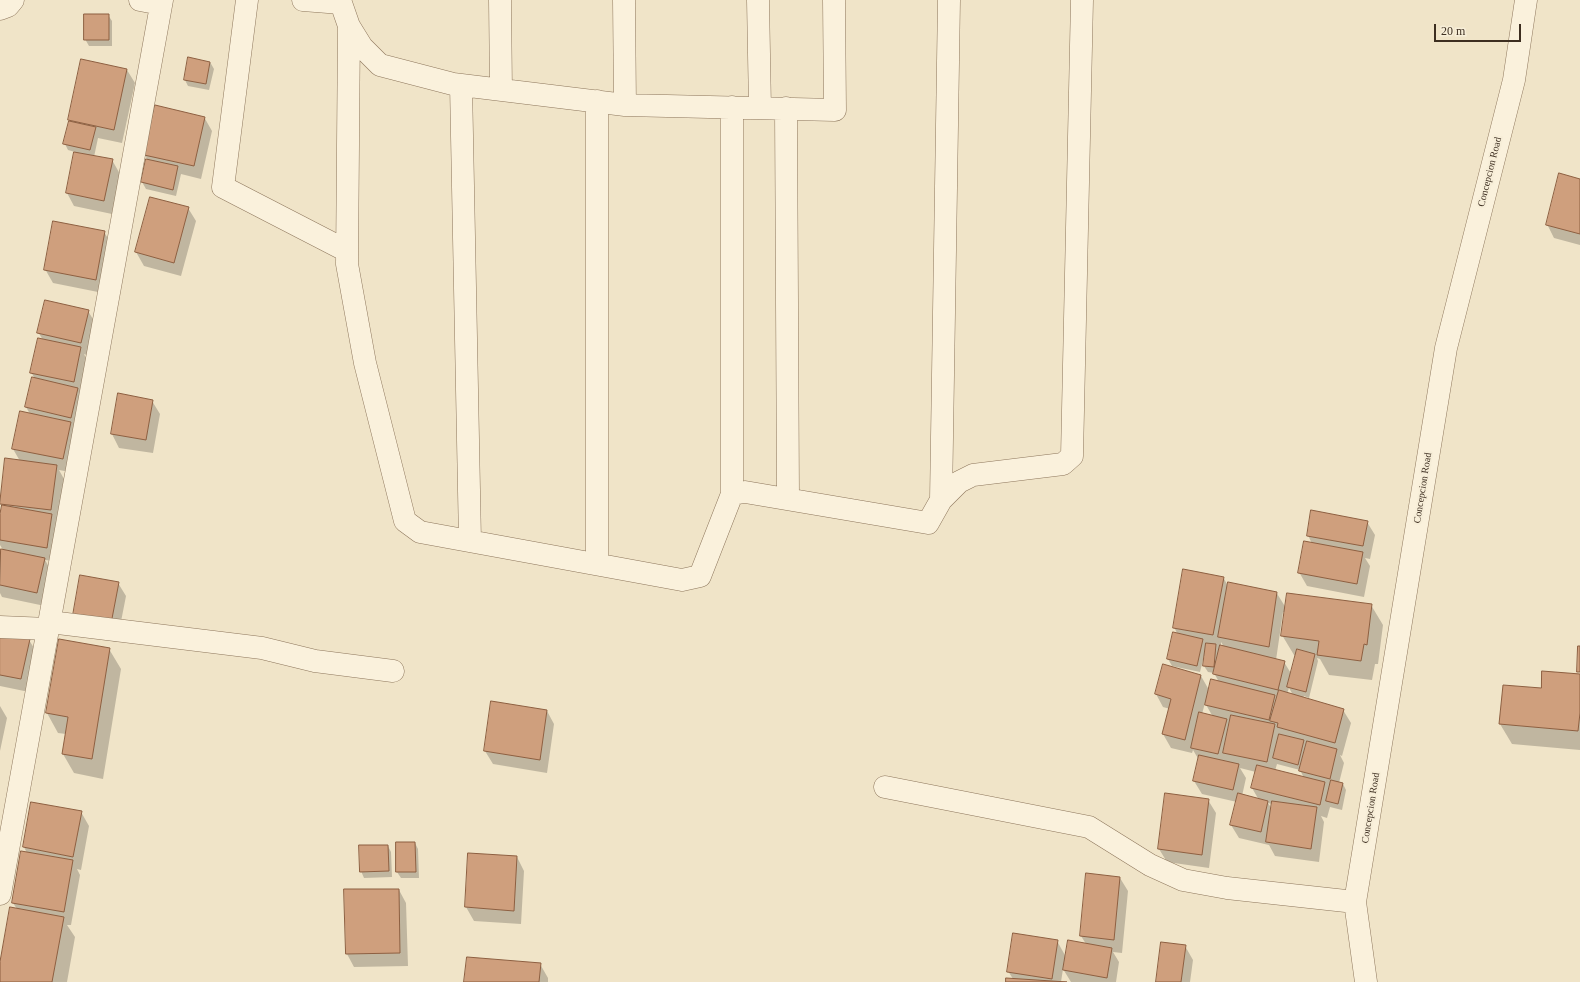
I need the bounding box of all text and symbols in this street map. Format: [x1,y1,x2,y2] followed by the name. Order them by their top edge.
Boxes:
[1436,16,1523,42] scale bar
[1441,24,1465,38] text: 20 m
[1476,136,1504,208] street label: Concepcion Road
[1411,452,1435,524] street label: Concepcion Road
[1359,772,1383,844] street label: Concepcion Road

